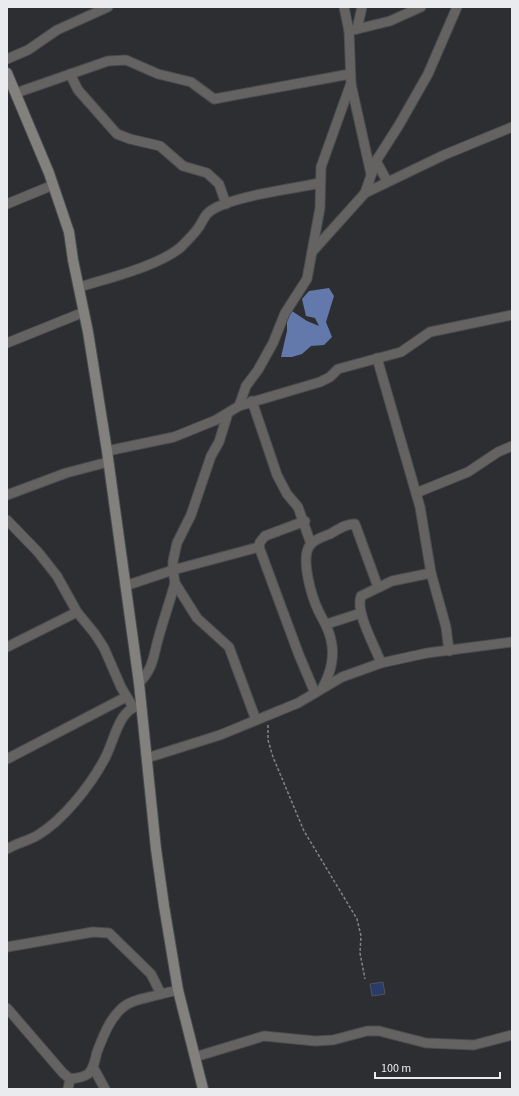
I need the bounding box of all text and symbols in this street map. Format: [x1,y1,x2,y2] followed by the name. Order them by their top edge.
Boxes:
[375,1054,500,1080] scale bar
[381,1060,411,1077] text: 100 m

